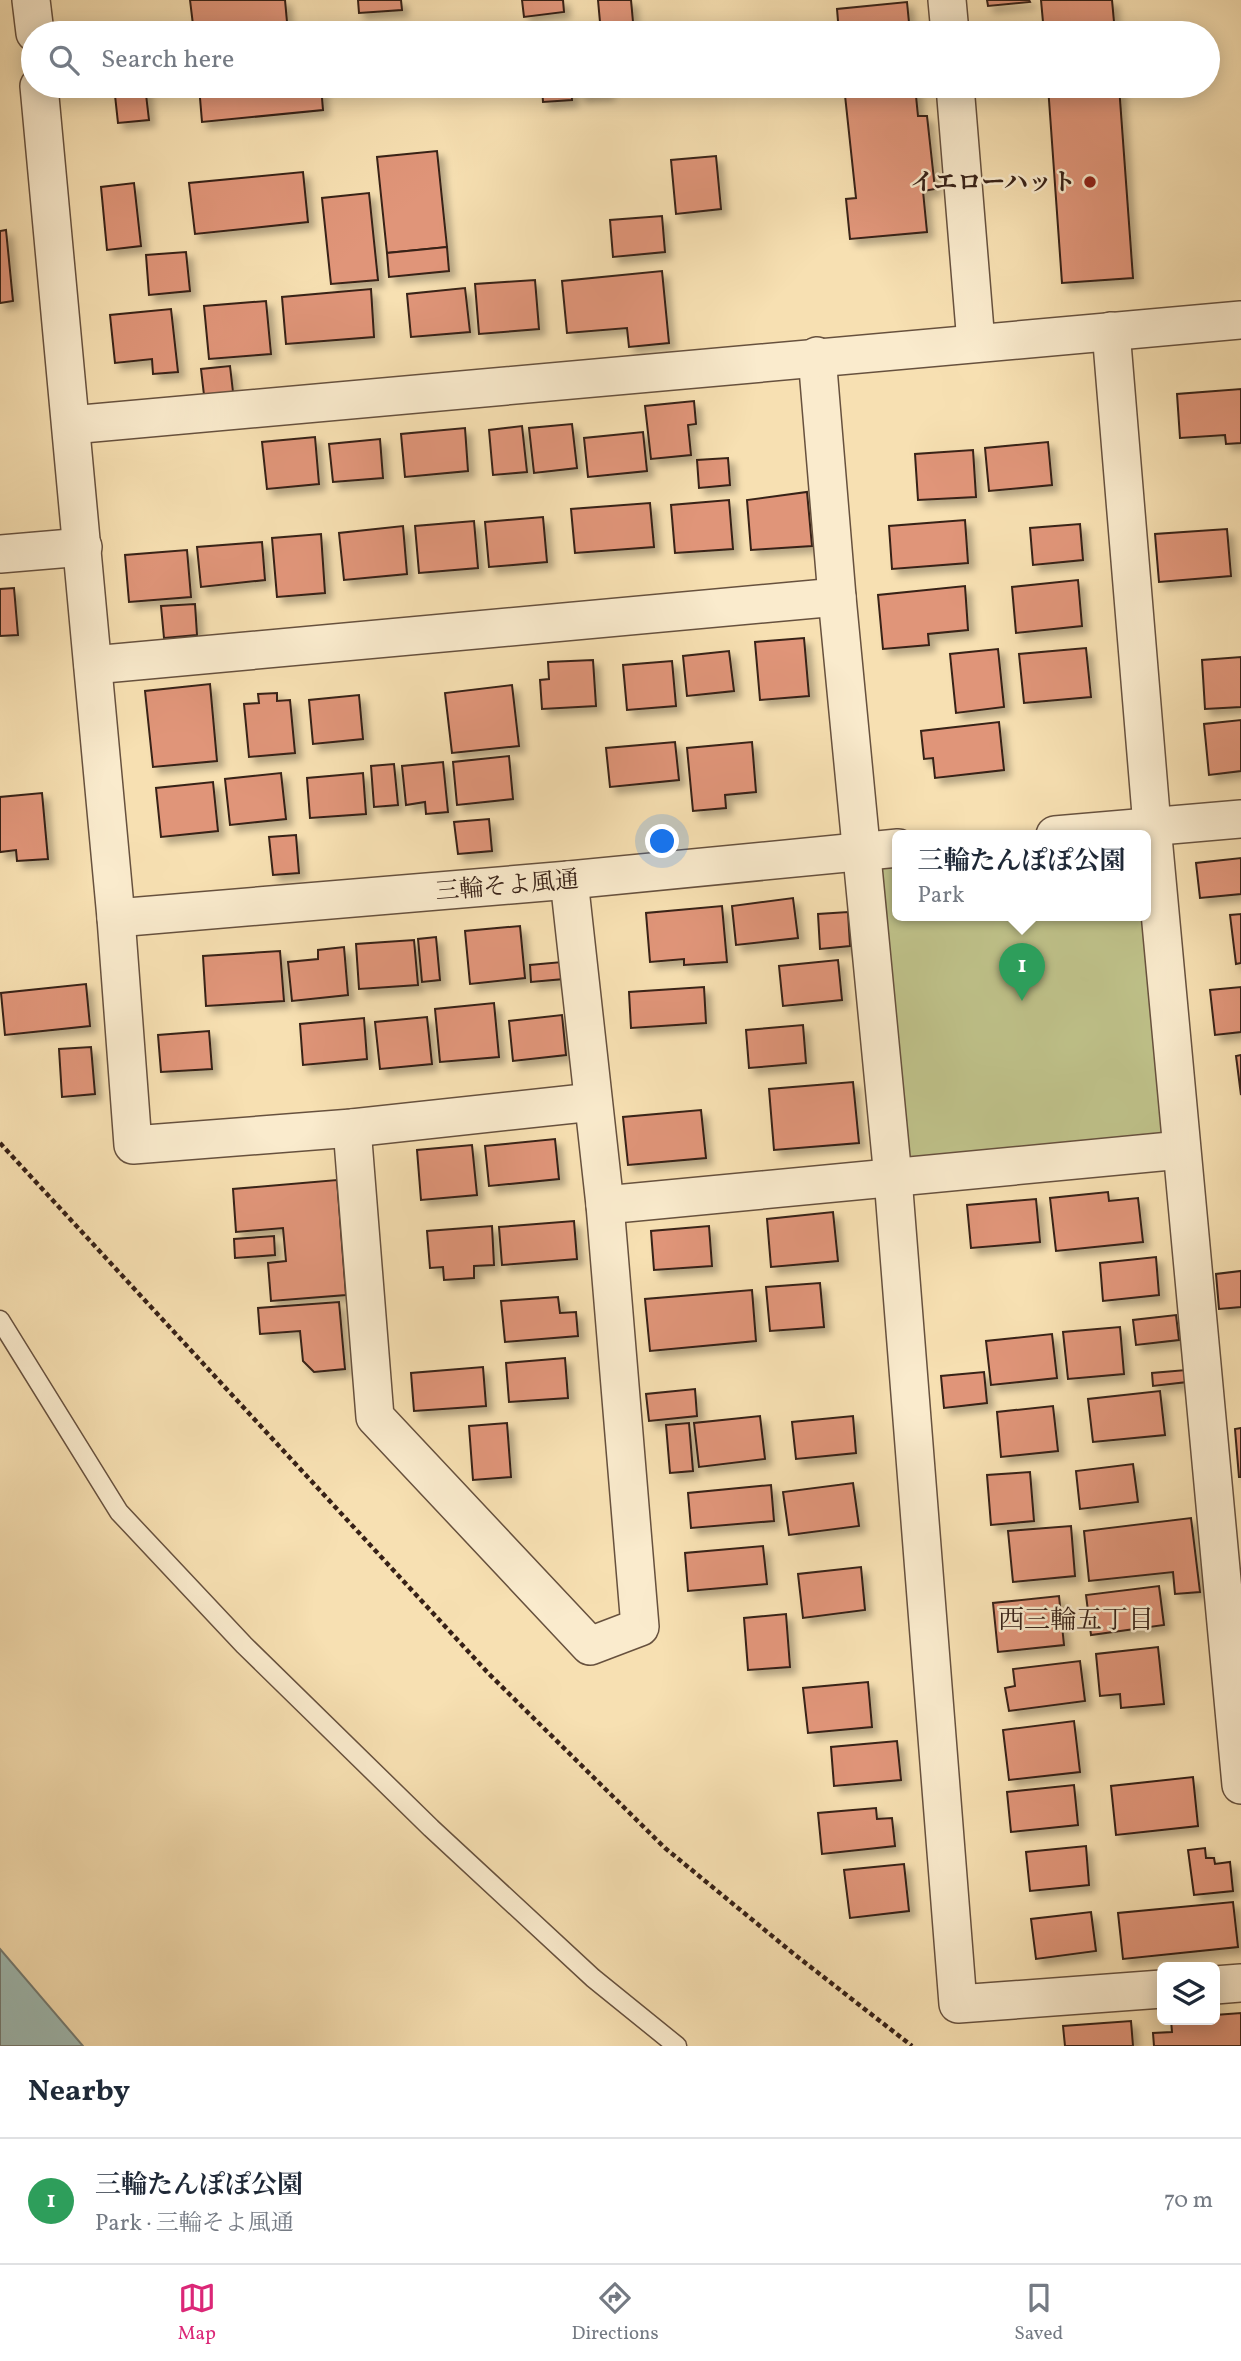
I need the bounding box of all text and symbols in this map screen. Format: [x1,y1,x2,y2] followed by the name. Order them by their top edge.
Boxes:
[21,21,1220,98] search box
[45,41,83,79] icon: search
[101,42,234,78] text: Search here
[910,167,1076,201] place label: イエローハット
[1082,174,1098,190] marker: イエローハット
[645,824,679,858] your location
[892,830,1151,921] popup
[917,844,1126,880] text: 三輪たんぽぽ公園
[434,864,580,910] street label: 三輪そよ風通
[917,880,964,912] text: Park
[999,943,1045,1001] pin: 1
[998,1603,1154,1639] district label: 西三輪五丁目
[1157,1962,1220,2025] map controls
[1157,1962,1220,2025] button: layers
[28,2071,130,2113] text: Nearby
[95,2168,303,2204] text: 三輪たんぽぽ公園
[46,2185,56,2217] text: 1
[1164,2185,1213,2217] text: 70 m
[95,2208,294,2240] text: Park · 三輪そよ風通
[178,2279,216,2347] tab: Map
[572,2279,659,2347] tab: Directions
[1014,2279,1063,2347] tab: Saved

